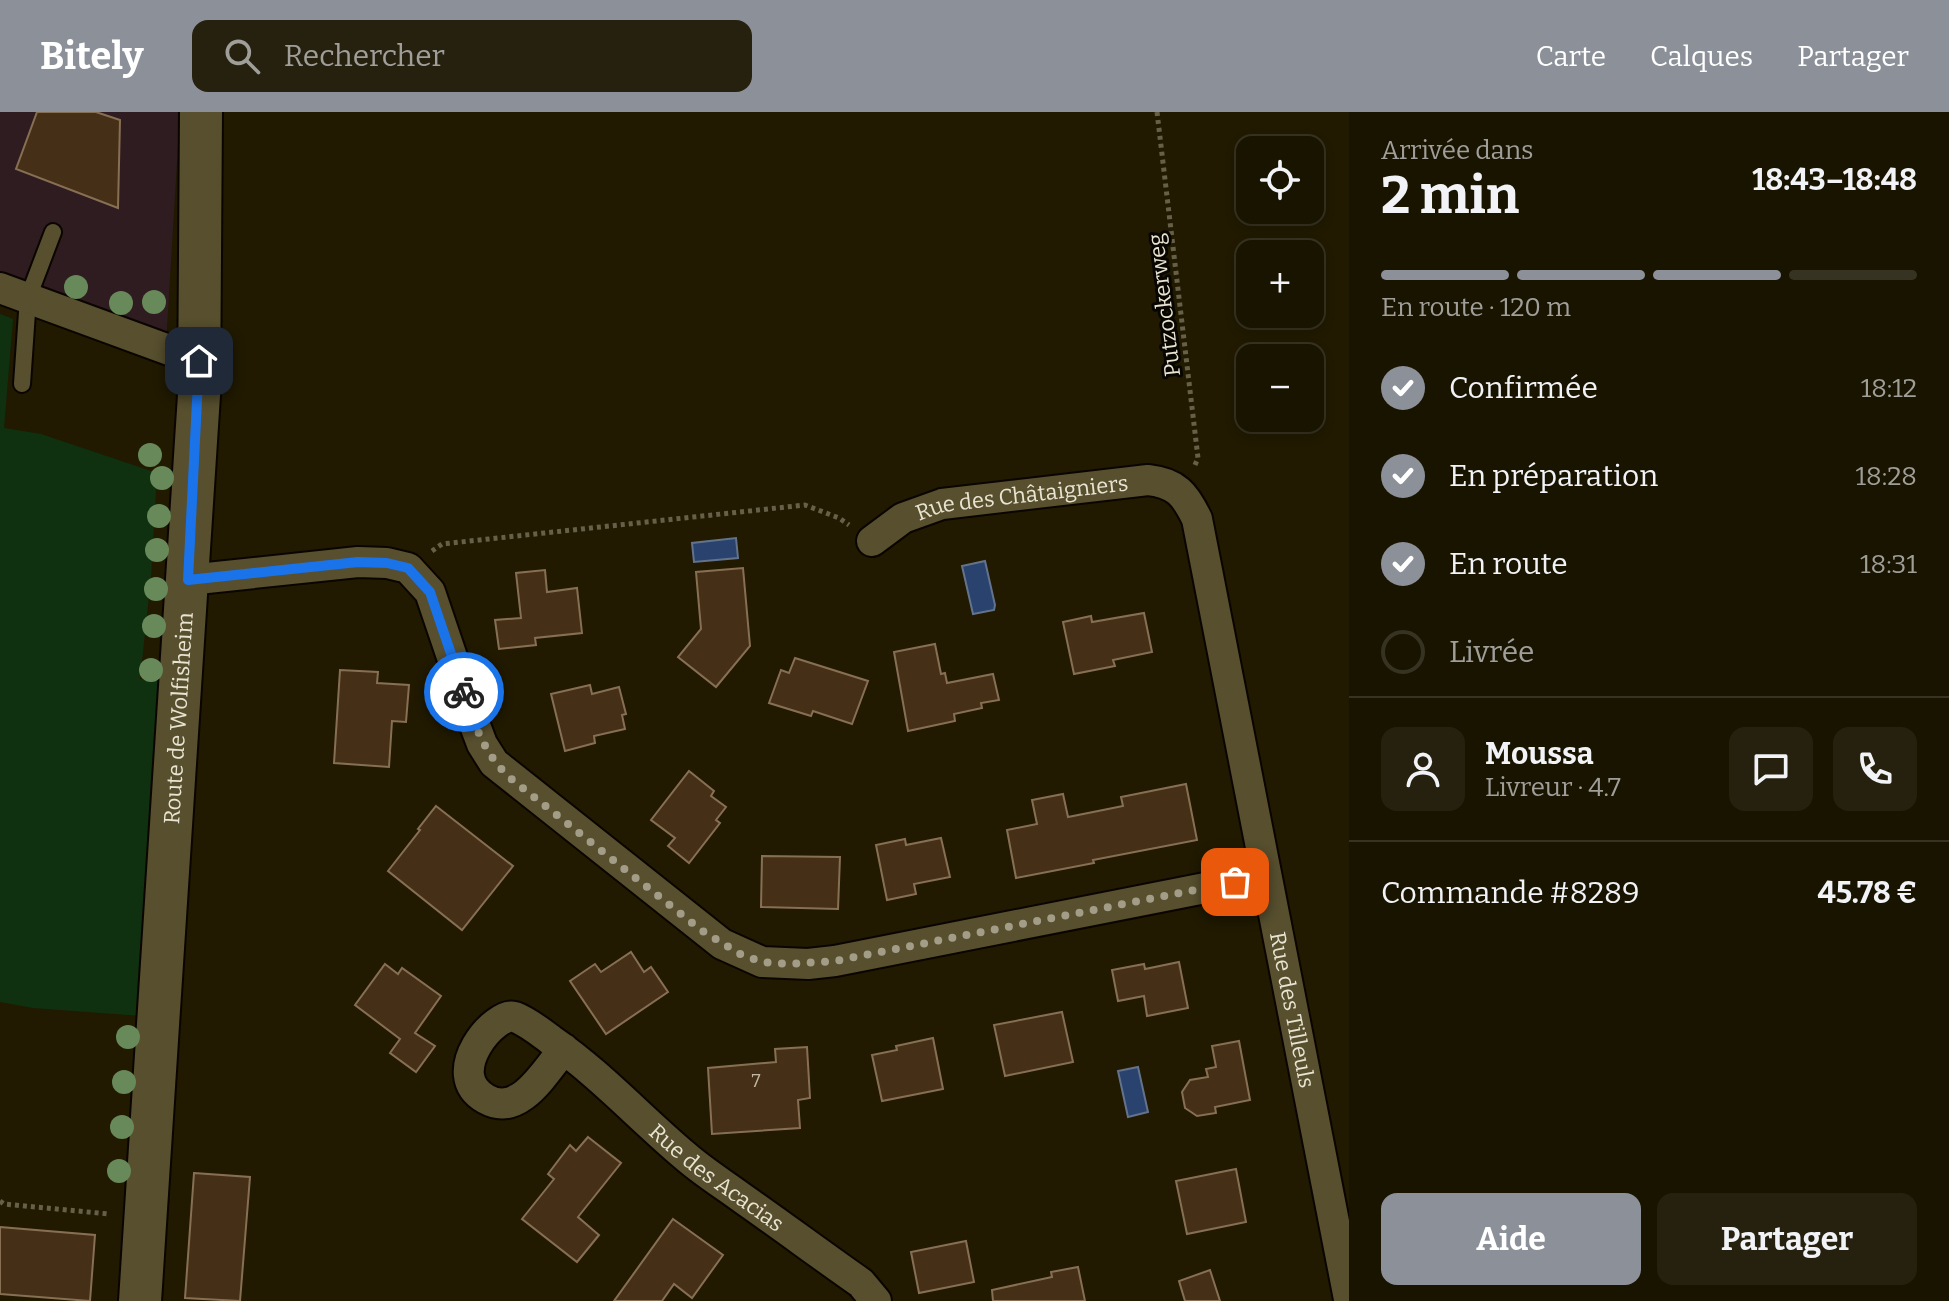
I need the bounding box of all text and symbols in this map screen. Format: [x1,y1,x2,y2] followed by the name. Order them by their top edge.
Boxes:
[192,20,752,92] search box
[40,33,144,79] text: Bitely
[220,34,264,78] icon: search
[284,38,445,74] text: Rechercher
[1536,40,1606,73] text: Carte
[1650,40,1753,73] text: Calques
[1797,40,1909,73] text: Partager
[1381,135,1534,166] text: Arrivée dans
[1236,136,1324,432] map controls
[1236,136,1324,224] button: locate
[1752,162,1917,198] text: 18:43–18:48
[1381,164,1519,227] text: 2 min
[1142,232,1186,378] street label: Putzockerweg
[1236,240,1324,328] button: +
[1381,292,1571,323] text: En route · 120 m
[165,327,233,395] pin
[177,339,221,383] icon: home
[1236,344,1324,432] button: −
[1381,366,1425,410] icon: check
[1449,370,1598,406] text: Confirmée
[1861,373,1917,404] text: 18:12
[1381,454,1425,498] icon: check
[1449,458,1658,494] text: En préparation
[1856,461,1917,492] text: 18:28
[912,469,1129,526] street label: Rue des Châtaigniers
[1381,542,1425,586] icon: check
[1449,546,1568,582] text: En route
[1860,549,1917,580] text: 18:31
[158,612,198,825] street label: Route de Wolfisheim
[1449,634,1535,670] text: Livrée
[424,652,504,732] courier
[442,670,486,714] icon: bike
[1381,727,1465,811] button: person
[1729,727,1813,811] button: chat
[1833,727,1917,811] button: phone
[1485,736,1594,772] text: Moussa
[1485,772,1621,803] text: Livreur · 4.7
[1201,848,1269,916] pin
[1213,860,1257,904] icon: bag
[1381,875,1640,911] text: Commande #8289
[1817,875,1917,911] text: 45.78 €
[1264,929,1321,1090] street label: Rue des Tilleuls
[751,1070,761,1092] house number: 7
[644,1118,789,1237] street label: Rue des Acacias
[1381,1193,1641,1285] button: Aide
[1657,1193,1917,1285] button: Partager

